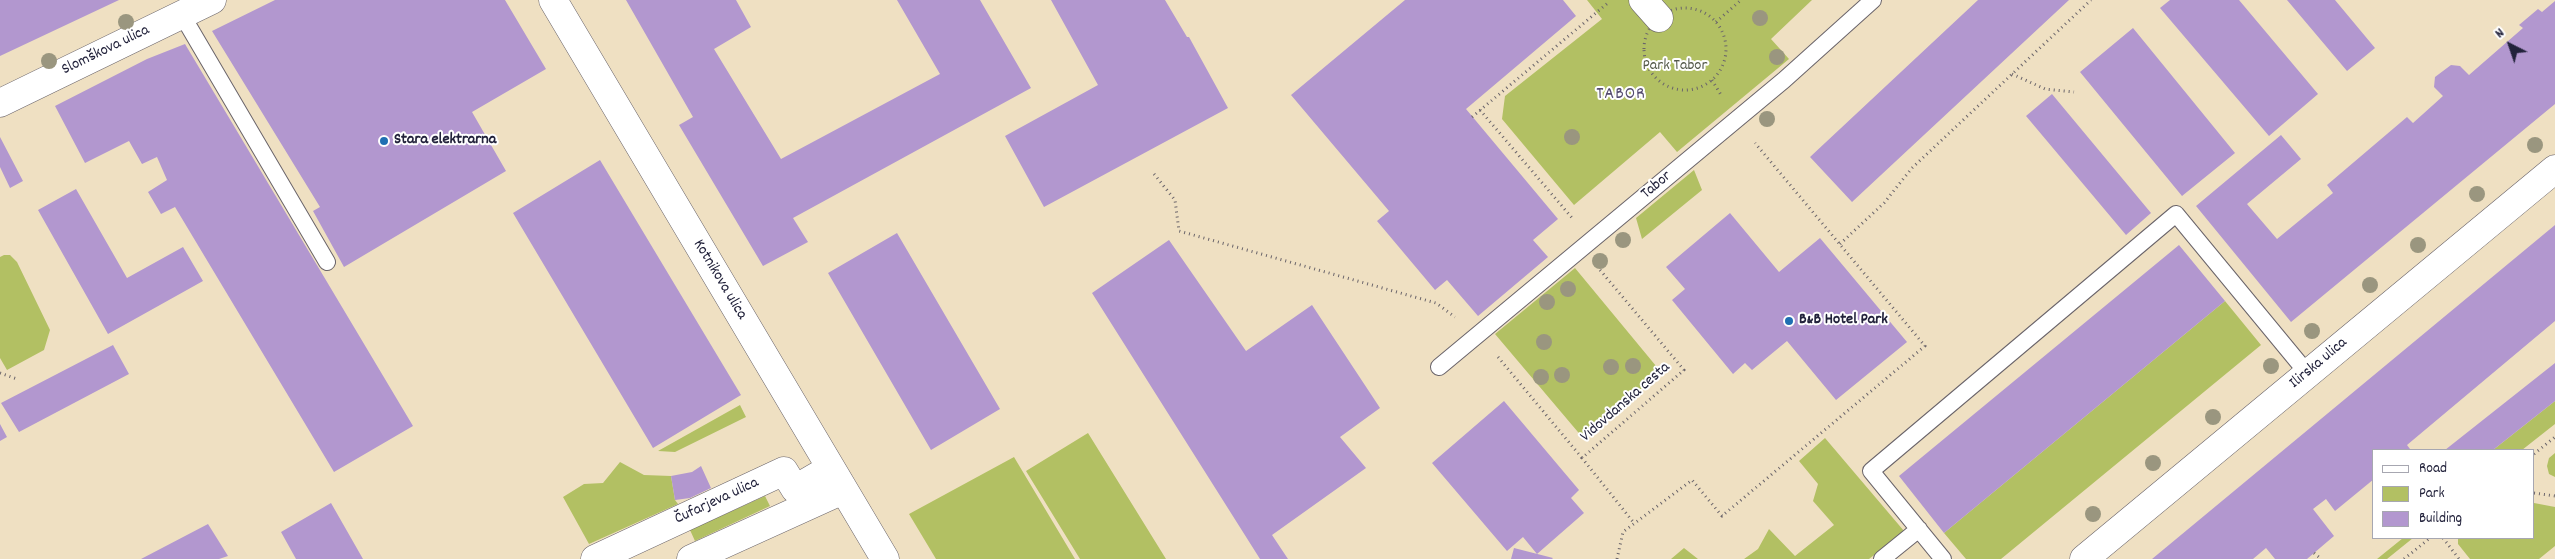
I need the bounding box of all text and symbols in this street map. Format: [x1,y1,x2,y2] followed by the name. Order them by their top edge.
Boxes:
[2485,20,2535,70] north arrow
[59,22,153,80] street label: Slomškova ulica
[2491,24,2509,44] text: N
[1643,57,1707,77] park label: Park Tabor
[1596,85,1646,107] district label: TABOR
[394,131,496,151] place label: Stara elektrarna
[378,135,390,147] marker: Stara elektrarna
[1638,168,1676,204] street label: Tabor
[688,237,750,323] street label: Kotnikova ulica
[1799,311,1888,331] place label: B&B Hotel Park
[1783,315,1795,327] marker: B&B Hotel Park
[2286,334,2352,394] street label: Ilirska ulica
[1577,359,1675,447] street label: Vidovdanska cesta
[2372,449,2535,539] legend
[2419,458,2447,480] text: Road
[672,474,762,530] street label: Čufarjeva ulica
[2419,483,2445,505] text: Park
[2419,508,2462,530] text: Building

